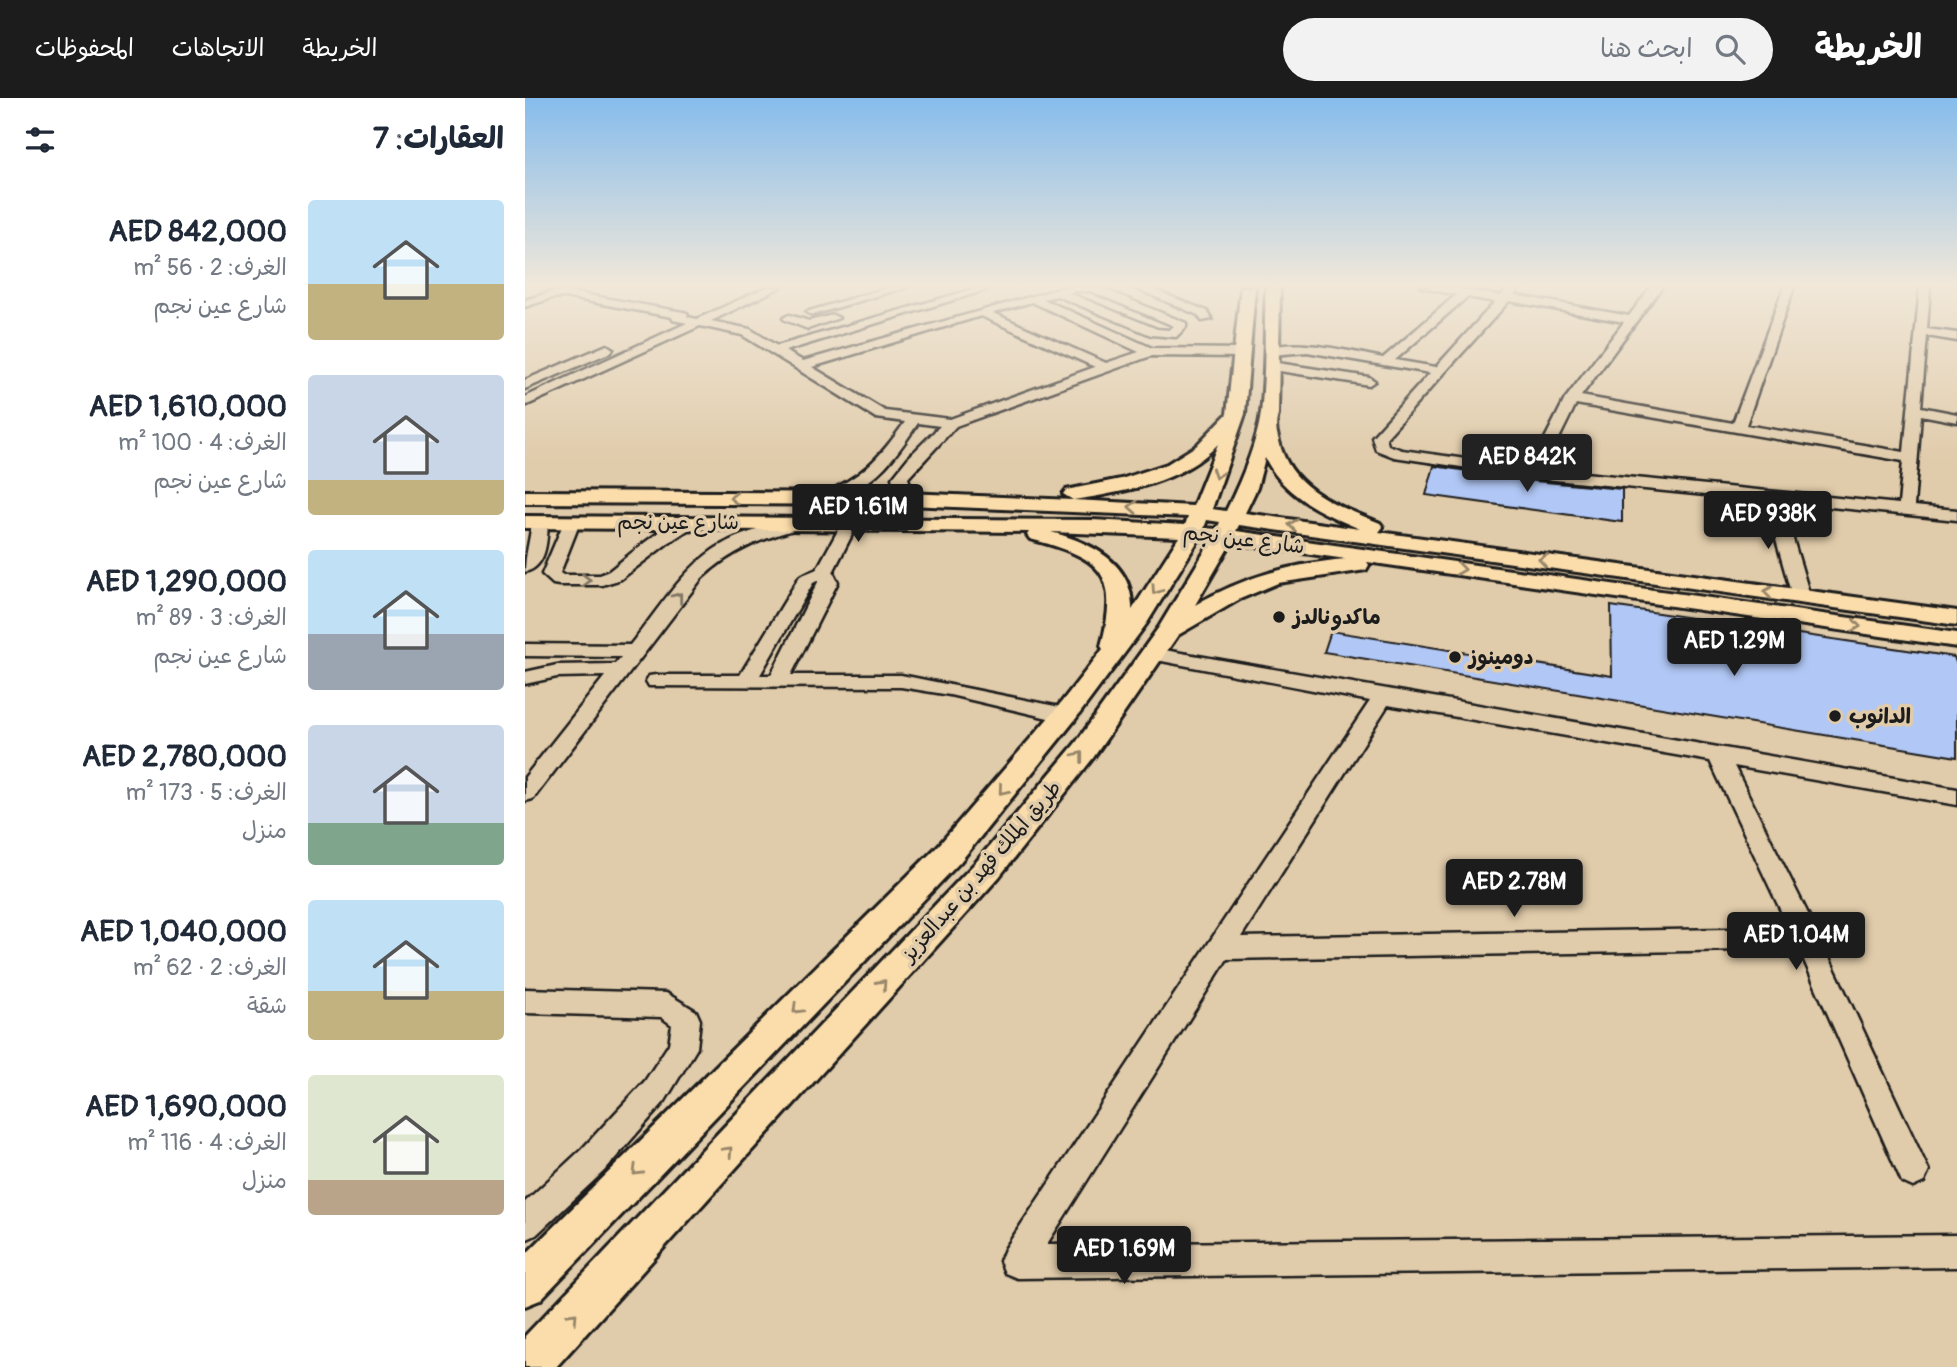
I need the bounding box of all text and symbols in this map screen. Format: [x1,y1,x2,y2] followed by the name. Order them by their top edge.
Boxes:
[1283,18,1773,81] search box
[1815,27,1922,68] text: الخريطة
[1711,30,1749,68] icon: search
[1600,33,1693,65] text: ابحث هنا
[35,34,134,63] text: المحفوظات
[172,34,265,63] text: الاتجاهات
[303,34,377,63] text: الخريطة
[373,120,504,157] text: العقارات: 7
[21,121,59,159] icon: filters
[108,213,287,250] text: AED 842,000
[364,228,448,312] icon: home
[133,253,287,282] text: الغرف: 2 · 56 m²
[153,291,287,320] text: شارع عين نجم
[88,388,287,425] text: AED 1,610,000
[364,403,448,487] icon: home
[118,428,287,457] text: الغرف: 4 · 100 m²
[1455,434,1599,494] pin: AED 842K
[1478,442,1576,471] text: AED 842K
[153,466,287,495] text: شارع عين نجم
[1211,467,1225,480] one-way arrow
[778,484,938,544] pin: AED 1.61M
[728,490,739,506] one-way arrow
[1696,491,1840,551] pin: AED 938K
[808,492,908,521] text: AED 1.61M
[1720,499,1816,528] text: AED 938K
[1127,500,1138,515] one-way arrow
[617,509,739,538] street label: شارع عين نجم
[1287,518,1299,533] one-way arrow
[1181,519,1306,562] street label: شارع عين نجم
[1537,553,1549,568] one-way arrow
[1456,562,1467,577] one-way arrow
[85,563,287,600] text: AED 1,290,000
[581,572,591,588] one-way arrow
[364,578,448,662] icon: home
[1152,583,1165,596] one-way arrow
[1762,585,1774,600] one-way arrow
[669,592,682,605] one-way arrow
[136,603,287,632] text: الغرف: 3 · 89 m²
[1291,604,1381,631] place label: ماكدونالدز
[1271,609,1287,625] marker: ماكدونالدز
[1654,618,1814,678] pin: AED 1.29M
[1851,618,1862,633] one-way arrow
[1683,626,1785,655] text: AED 1.29M
[153,641,287,670] text: شارع عين نجم
[1467,644,1534,671] place label: دومينوز
[1447,649,1463,665] marker: دومينوز
[1849,703,1911,730] place label: الدانوب
[1827,708,1843,724] marker: الدانوب
[82,738,287,775] text: AED 2,780,000
[1071,752,1084,764] one-way arrow
[364,753,448,837] icon: home
[894,775,1067,969] street label: طريق الملك فهد بن عبدالعزيز
[126,778,287,807] text: الغرف: 5 · 173 m²
[999,782,1011,795] one-way arrow
[242,816,287,845] text: منزل
[1434,860,1594,919] pin: AED 2.78M
[1462,867,1566,896] text: AED 2.78M
[1716,912,1876,972] pin: AED 1.04M
[80,913,287,950] text: AED 1,040,000
[1743,920,1849,949] text: AED 1.04M
[364,928,448,1012] icon: home
[133,953,287,982] text: الغرف: 2 · 62 m²
[874,979,887,992] one-way arrow
[247,991,287,1020] text: شقة
[792,1001,805,1014] one-way arrow
[85,1088,287,1125] text: AED 1,690,000
[364,1103,448,1187] icon: home
[127,1128,287,1157] text: الغرف: 4 · 116 m²
[720,1146,732,1159] one-way arrow
[633,1163,645,1175] one-way arrow
[242,1166,287,1195] text: منزل
[1044,1226,1204,1286] pin: AED 1.69M
[1073,1234,1175,1263] text: AED 1.69M
[564,1312,577,1325] one-way arrow

